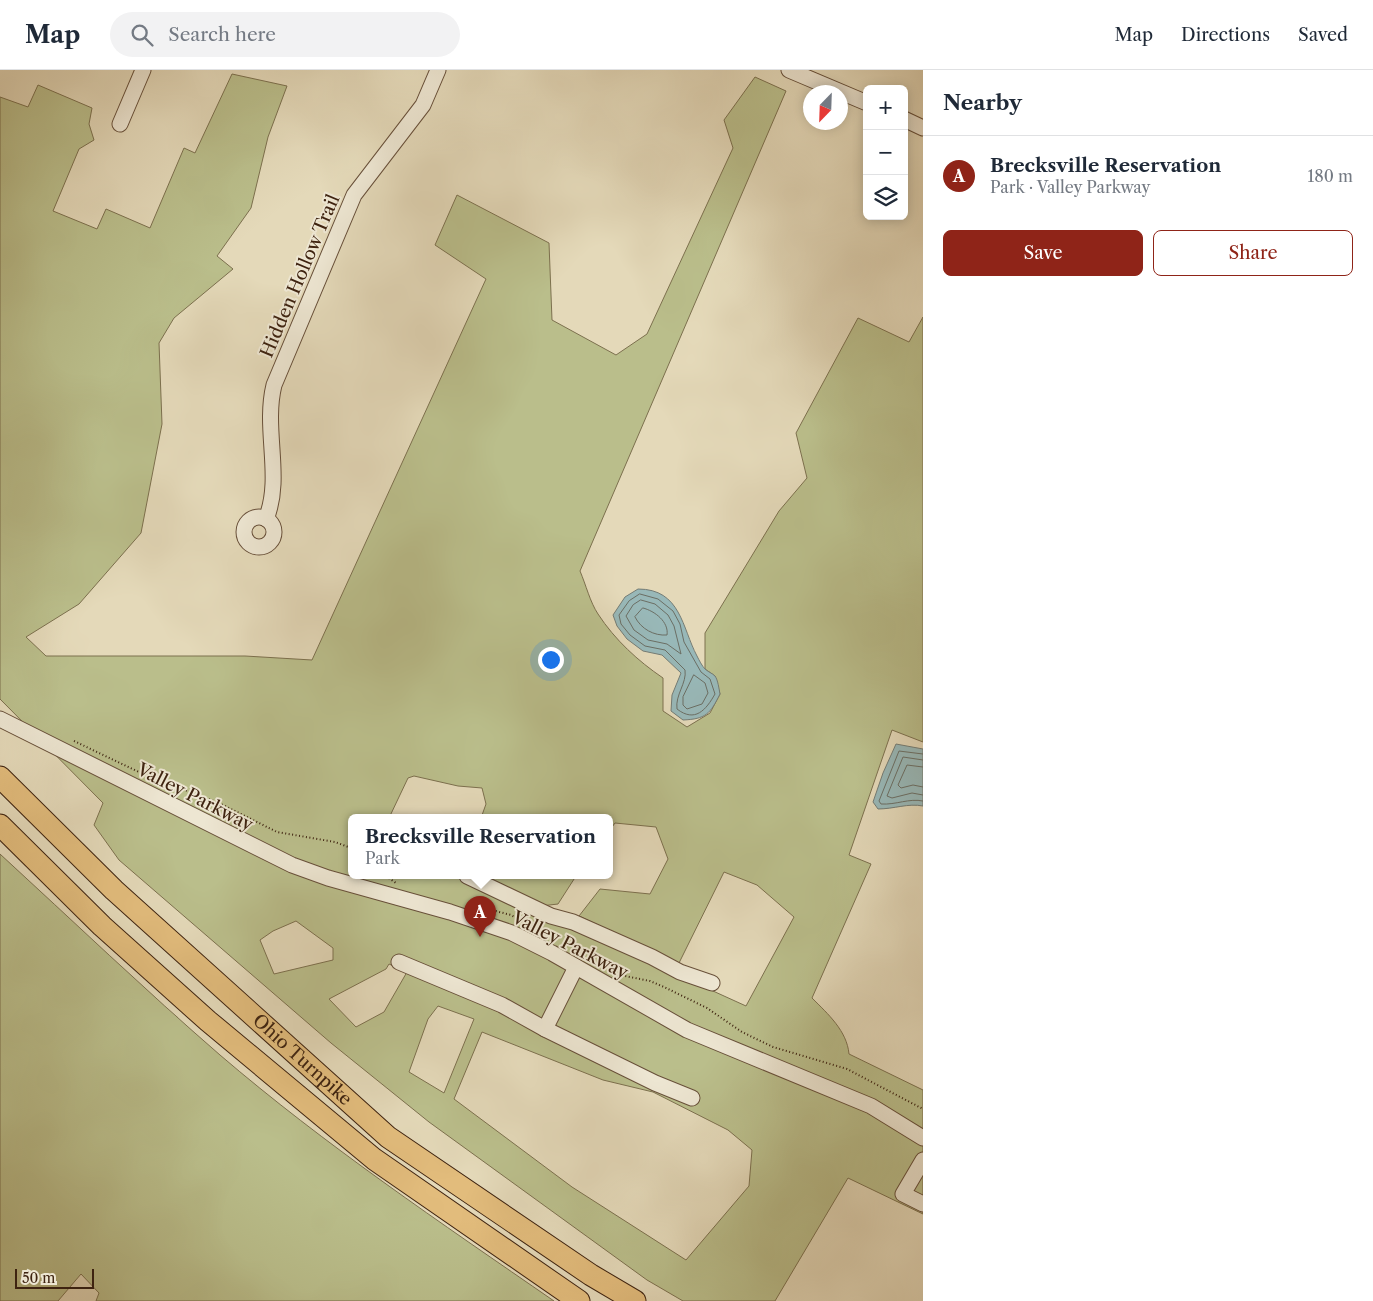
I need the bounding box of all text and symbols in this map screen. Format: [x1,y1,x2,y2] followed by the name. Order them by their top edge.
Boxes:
[110,12,460,57] search box
[25,20,80,49] text: Map
[128,21,156,49] icon: search
[168,23,276,46] text: Search here
[1114,24,1153,46] text: Map
[1181,24,1270,46] text: Directions
[1298,24,1348,46] text: Saved
[803,85,848,130] north arrow
[863,85,908,220] map controls
[863,85,908,130] button: +
[943,90,1022,115] text: Nearby
[863,130,908,175] button: −
[990,154,1221,177] text: Brecksville Reservation
[953,166,965,186] text: A
[1307,166,1353,186] text: 180 m
[863,175,908,220] button: layers
[990,177,1150,197] text: Park · Valley Parkway
[256,191,344,361] street label: Hidden Hollow Trail
[943,230,1143,276] button: Save
[1153,230,1353,276] button: Share
[538,647,564,673] your location
[132,758,258,836] street label: Valley Parkway
[348,814,613,879] popup
[365,825,596,848] text: Brecksville Reservation
[365,848,400,868] text: Park
[464,896,496,937] pin: A
[507,906,633,984] street label: Valley Parkway
[248,1009,356,1110] street label: Ohio Turnpike
[15,1266,94,1289] scale bar
[22,1269,55,1287] text: 50 m

